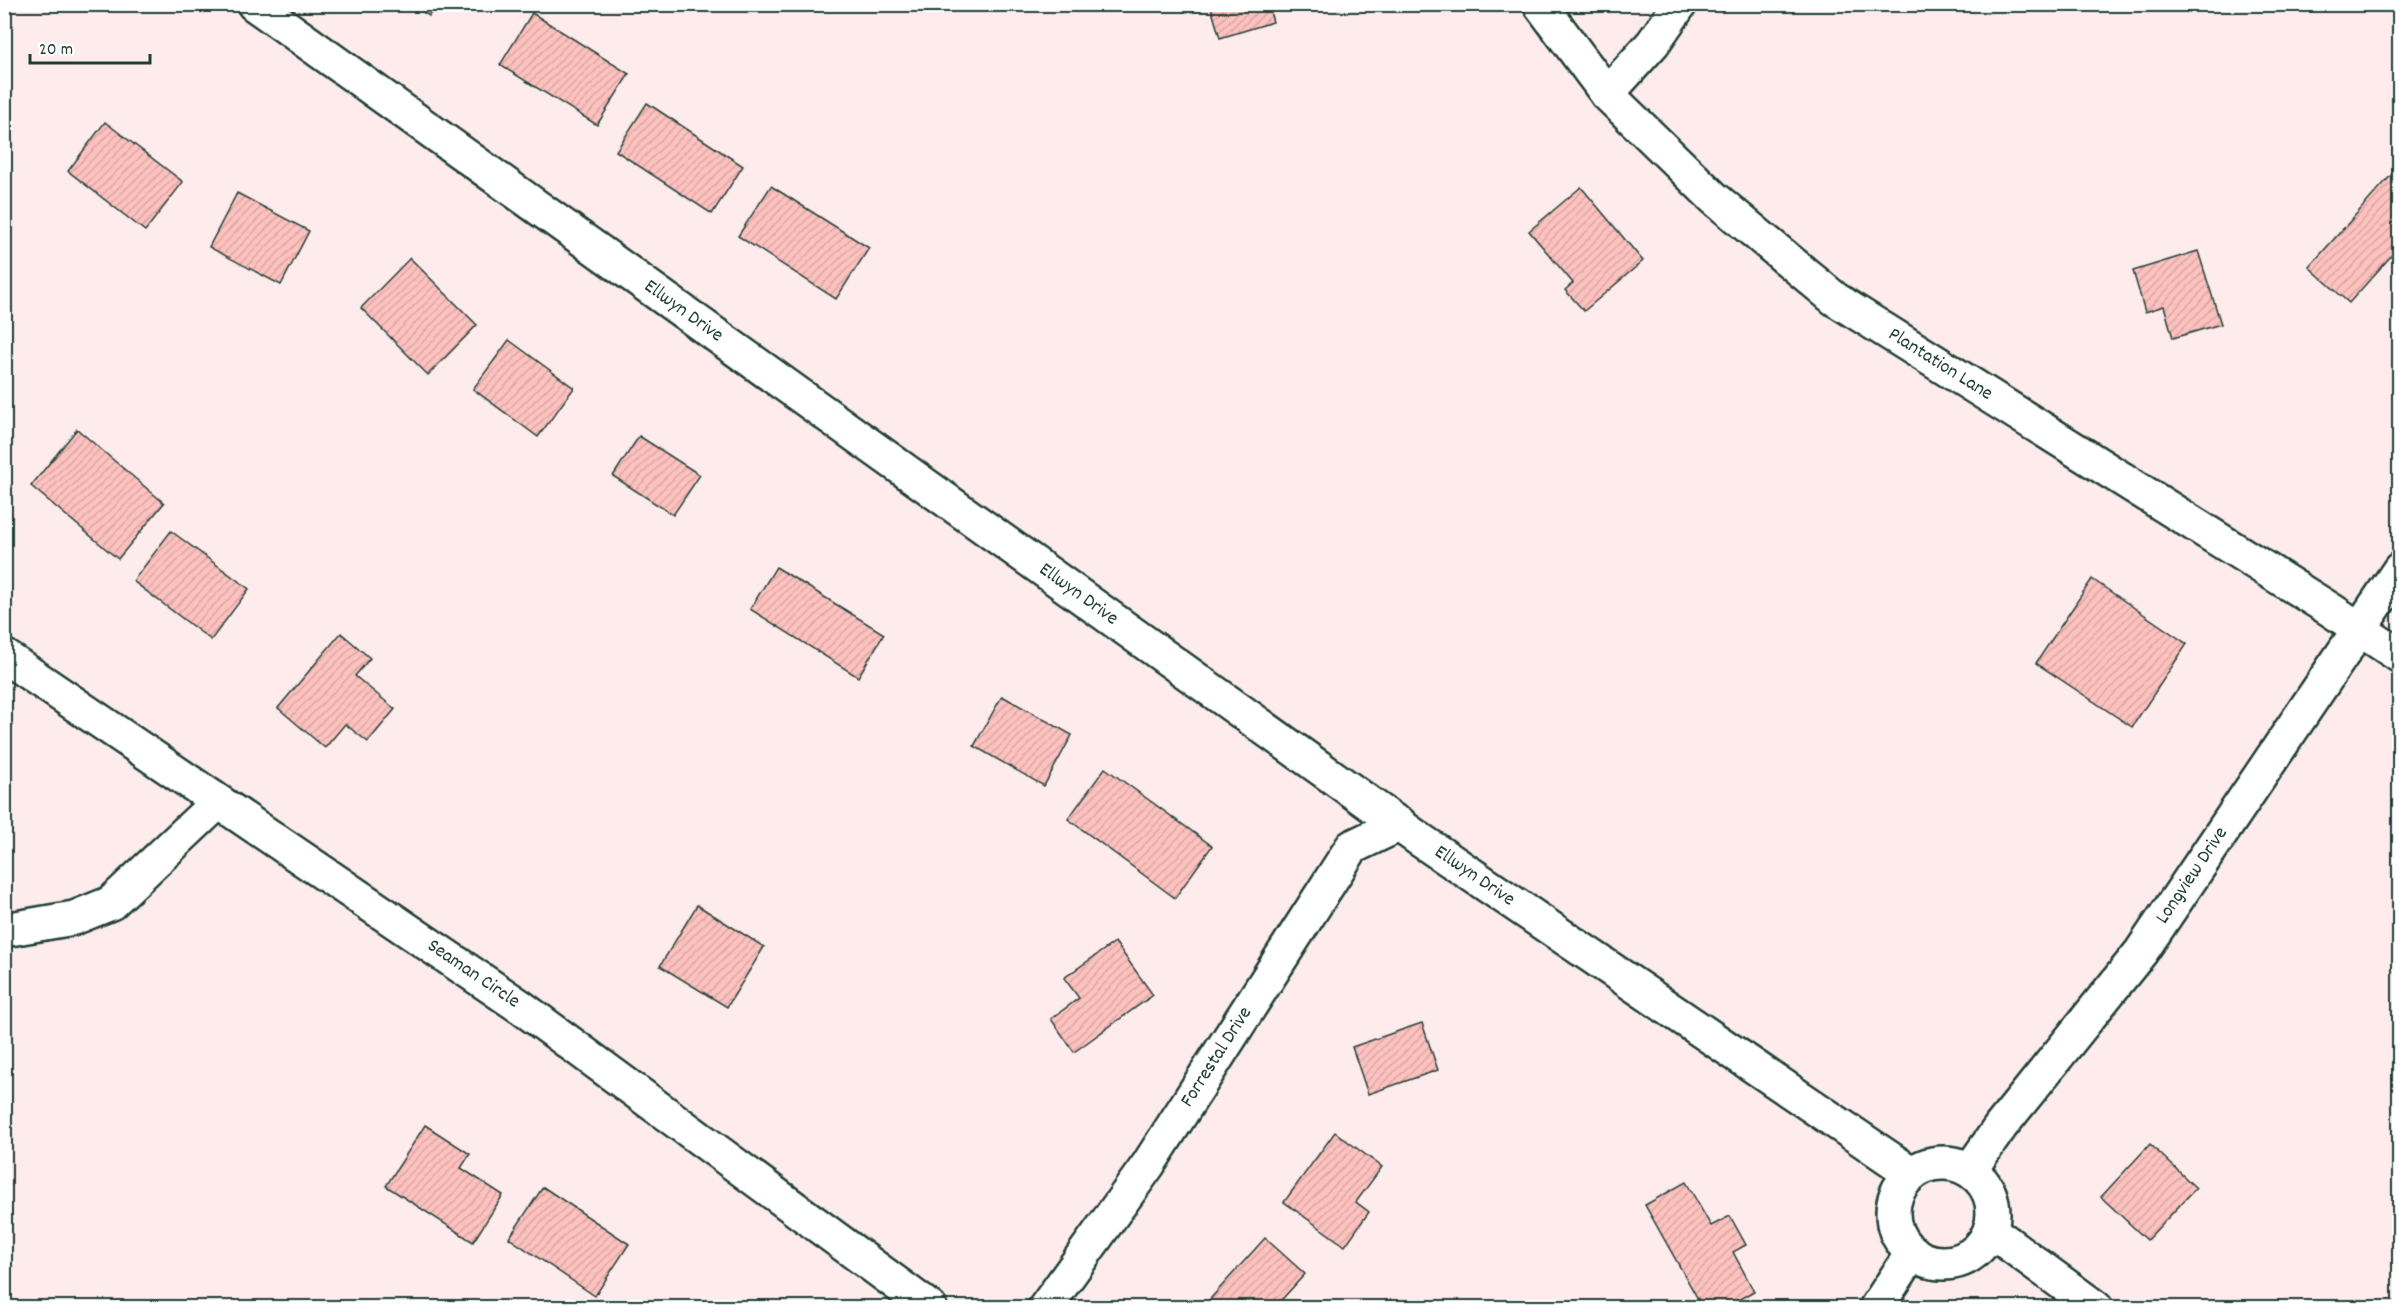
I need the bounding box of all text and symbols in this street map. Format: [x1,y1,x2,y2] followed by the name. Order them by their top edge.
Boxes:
[30,27,150,65] scale bar
[39,38,73,63] text: 20 m
[638,273,729,350] street label: Ellwyn Drive
[1882,321,1998,408] street label: Plantation Lane
[1033,557,1124,633] street label: Ellwyn Drive
[2149,822,2236,930] street label: Longview Drive
[1428,839,1520,914] street label: Ellwyn Drive
[421,933,525,1016] street label: Seaman Circle
[1174,1002,1260,1113] street label: Forrestal Drive

